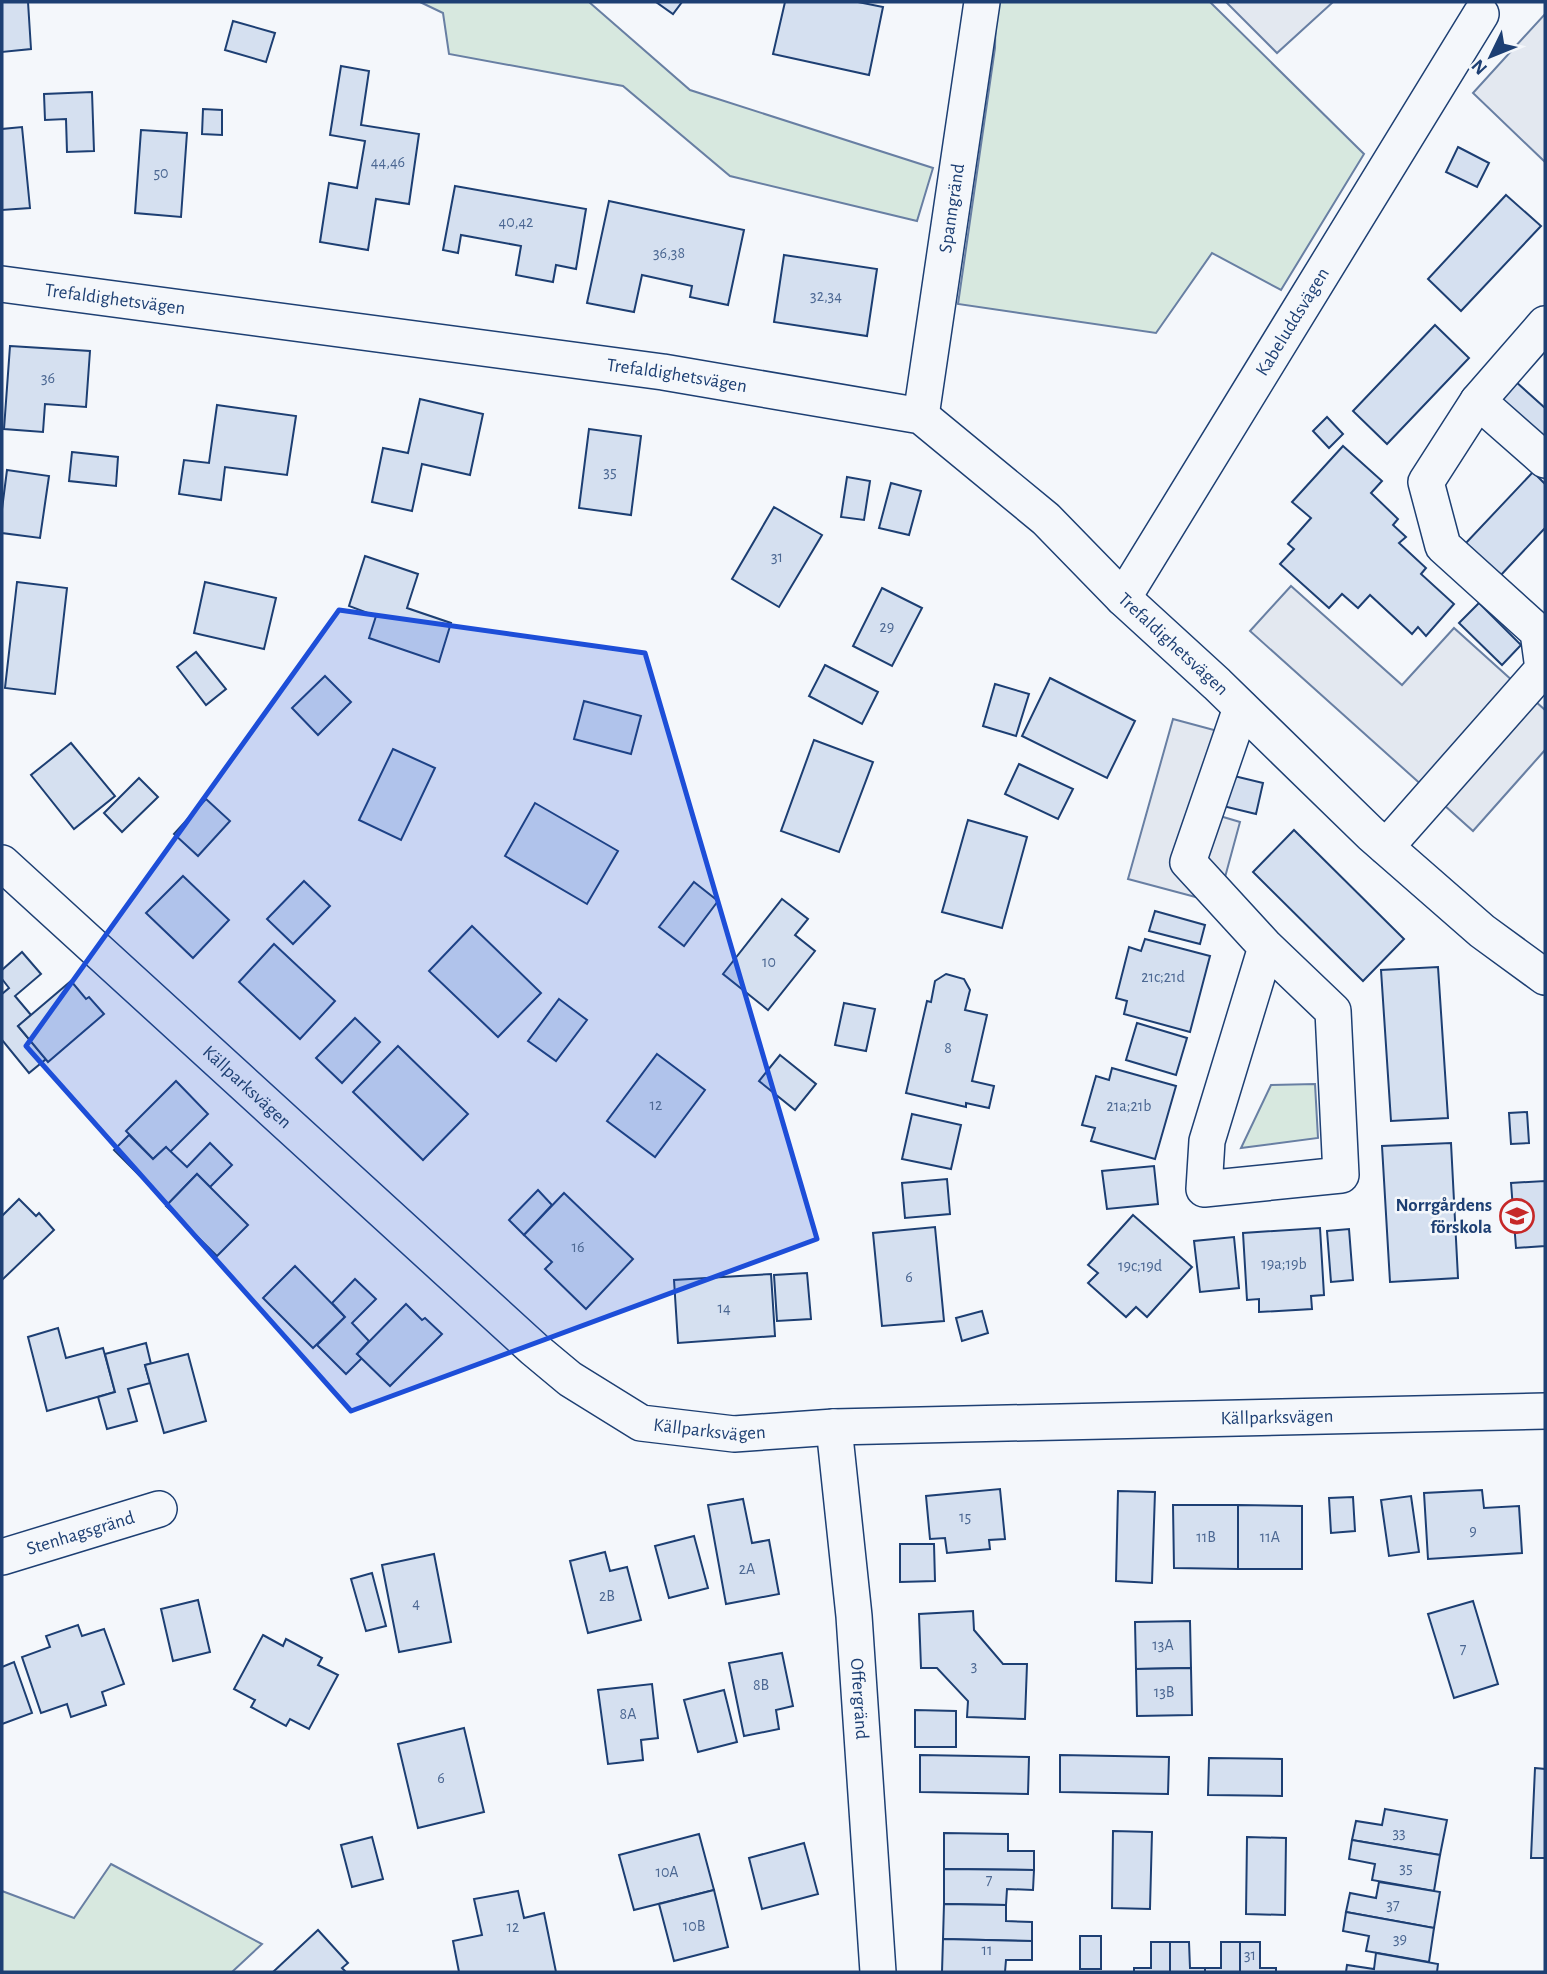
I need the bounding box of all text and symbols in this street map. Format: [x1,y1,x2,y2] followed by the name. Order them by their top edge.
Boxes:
[1456,21,1526,91] north arrow
[1468,55,1491,78] text: N
[371,154,405,170] house number: 44,46
[936,162,968,254] street label: Spanngränd
[153,165,169,181] house number: 50
[499,214,533,230] house number: 40,42
[653,245,685,261] house number: 36,38
[1252,264,1333,379] street label: Kabeluddsvägen
[43,280,187,318] street label: Trefaldighetsvägen
[810,288,842,304] house number: 32,34
[605,355,748,396] street label: Trefaldighetsvägen
[41,370,55,386] house number: 36
[603,464,617,480] house number: 35
[771,549,783,565] house number: 31
[1115,589,1232,699] street label: Trefaldighetsvägen
[880,619,894,635] house number: 29
[762,954,776,970] house number: 10
[1141,969,1185,985] house number: 21c;21d
[944,1040,952,1056] house number: 8
[199,1042,295,1132] street label: Källparksvägen
[650,1097,662,1113] house number: 12
[1107,1098,1151,1114] house number: 21a;21b
[1396,1196,1492,1237] place label: Norrgårdens förskola
[1498,1197,1536,1235] school or university icon: Norrgårdens förskola
[571,1239,585,1255] house number: 16
[1261,1256,1307,1272] house number: 19a;19b
[1118,1258,1162,1274] house number: 19c;19d
[905,1269,913,1285] house number: 6
[717,1300,731,1316] house number: 14
[1220,1406,1334,1428] street label: Källparksvägen
[652,1415,766,1444] street label: Källparksvägen
[24,1508,137,1558] street label: Stenhagsgränd
[959,1509,971,1525] house number: 15
[1469,1523,1477,1539] house number: 9
[1196,1529,1216,1545] house number: 11B
[1260,1529,1280,1545] house number: 11A
[739,1561,755,1577] house number: 2A
[599,1588,615,1604] house number: 2B
[412,1595,420,1611] house number: 4
[1152,1637,1174,1653] house number: 13A
[1460,1641,1467,1657] house number: 7
[847,1657,872,1740] street label: Offergränd
[971,1658,977,1674] house number: 3
[753,1677,769,1693] house number: 8B
[1154,1684,1174,1700] house number: 13B
[620,1706,636,1722] house number: 8A
[437,1770,445,1786] house number: 6
[1392,1825,1406,1841] house number: 33
[1399,1860,1413,1876] house number: 35
[655,1864,679,1880] house number: 10A
[986,1872,993,1888] house number: 7
[1386,1897,1400,1913] house number: 37
[683,1918,705,1934] house number: 10B
[507,1919,519,1935] house number: 12
[1393,1931,1407,1947] house number: 39
[981,1942,993,1958] house number: 11
[1244,1947,1256,1963] house number: 31

